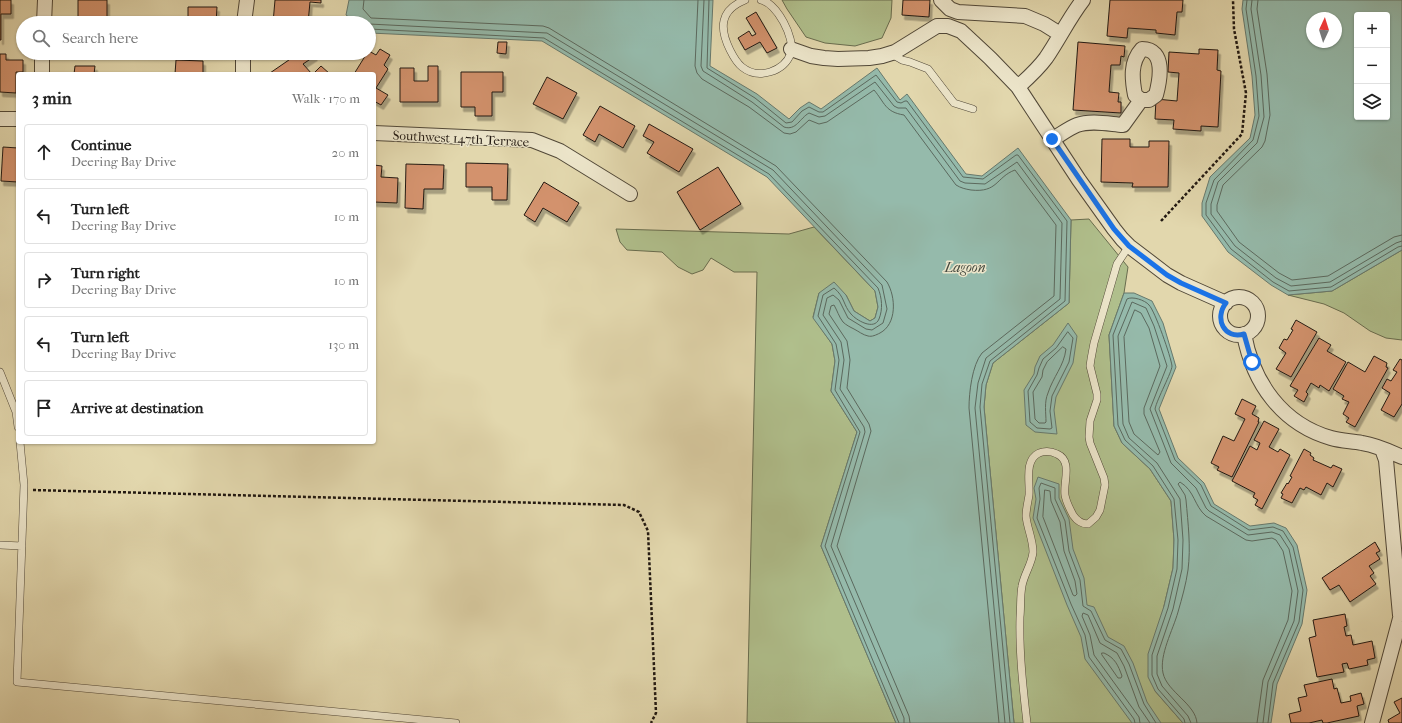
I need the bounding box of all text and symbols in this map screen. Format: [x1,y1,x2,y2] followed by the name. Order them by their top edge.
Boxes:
[1306,12,1342,48] north arrow
[1354,12,1390,120] map controls
[1354,12,1390,48] button: +
[16,16,376,60] search box
[30,27,52,49] icon: search
[62,29,138,47] text: Search here
[1354,48,1390,84] button: −
[1354,84,1390,120] button: layers
[32,88,72,108] text: 3 min
[292,91,360,106] text: Walk · 170 m
[392,127,530,150] street label: Southwest 147th Terrace
[1043,130,1061,148] route end
[71,136,131,154] text: Continue
[33,141,55,163] icon: ahead
[332,145,359,160] text: 20 m
[71,154,176,169] text: Deering Bay Drive
[71,200,129,218] text: Turn left
[33,205,55,227] icon: left
[334,209,359,224] text: 10 m
[71,218,176,233] text: Deering Bay Drive
[943,259,986,276] water label: Lagoon
[71,264,140,282] text: Turn right
[33,269,55,291] icon: right
[334,273,359,288] text: 10 m
[71,282,176,297] text: Deering Bay Drive
[71,328,129,346] text: Turn left
[33,333,55,355] icon: left
[328,337,359,352] text: 130 m
[71,346,176,361] text: Deering Bay Drive
[1243,353,1261,371] route start
[33,397,55,419] icon: arrive
[71,399,203,417] text: Arrive at destination

